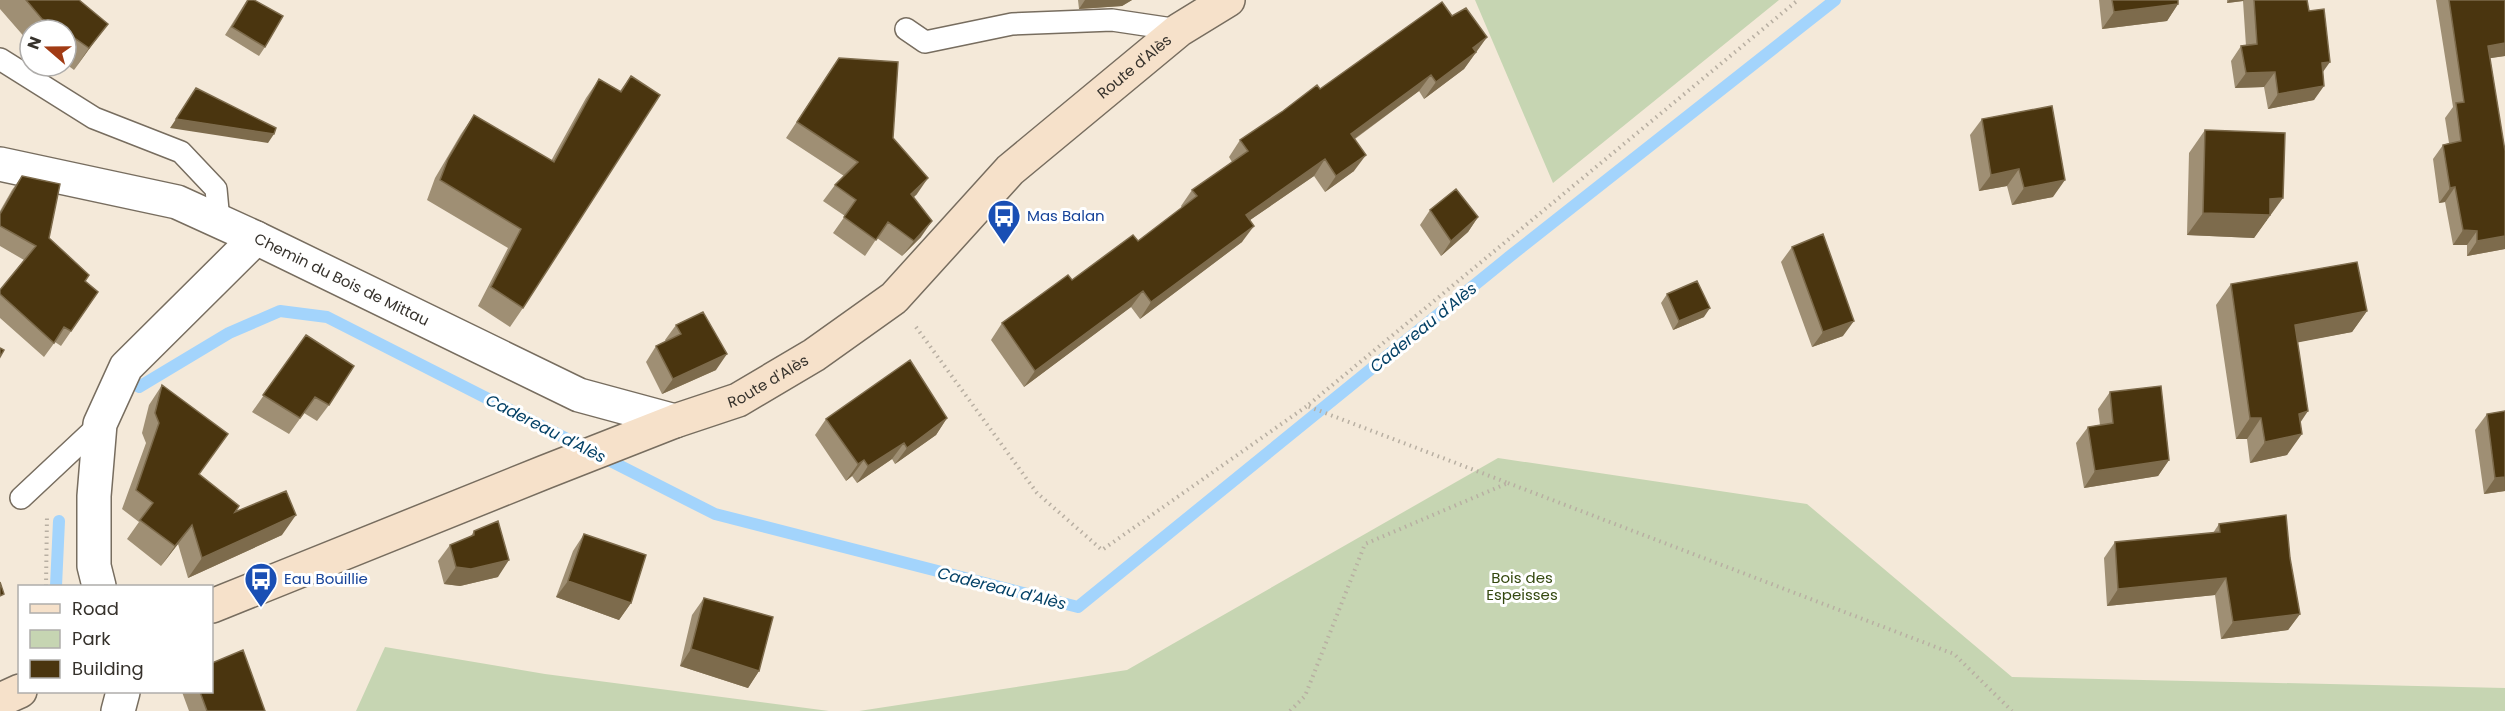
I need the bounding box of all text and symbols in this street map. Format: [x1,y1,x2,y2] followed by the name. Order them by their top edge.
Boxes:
[18,18,78,78] north arrow
[1093,29,1176,103] street label: Route d'Alès
[22,33,47,53] text: N
[986,198,1022,245] bus stop icon: Mas Balan
[1027,205,1105,226] place label: Mas Balan
[251,228,433,331] street label: Chemin du Bois de Mittau
[1365,277,1482,378] water label: Cadereau d'Alès
[725,350,812,413] street label: Route d'Alès
[482,388,610,469] water label: Cadereau d'Alès
[243,561,279,608] bus stop icon: Eau Bouillie
[935,561,1069,616] water label: Cadereau d'Alès
[1486,567,1558,605] park label: Bois des Espeisses
[284,568,368,589] place label: Eau Bouillie
[18,585,213,693] legend
[72,596,119,621] text: Road
[72,626,111,651] text: Park
[72,656,144,681] text: Building

